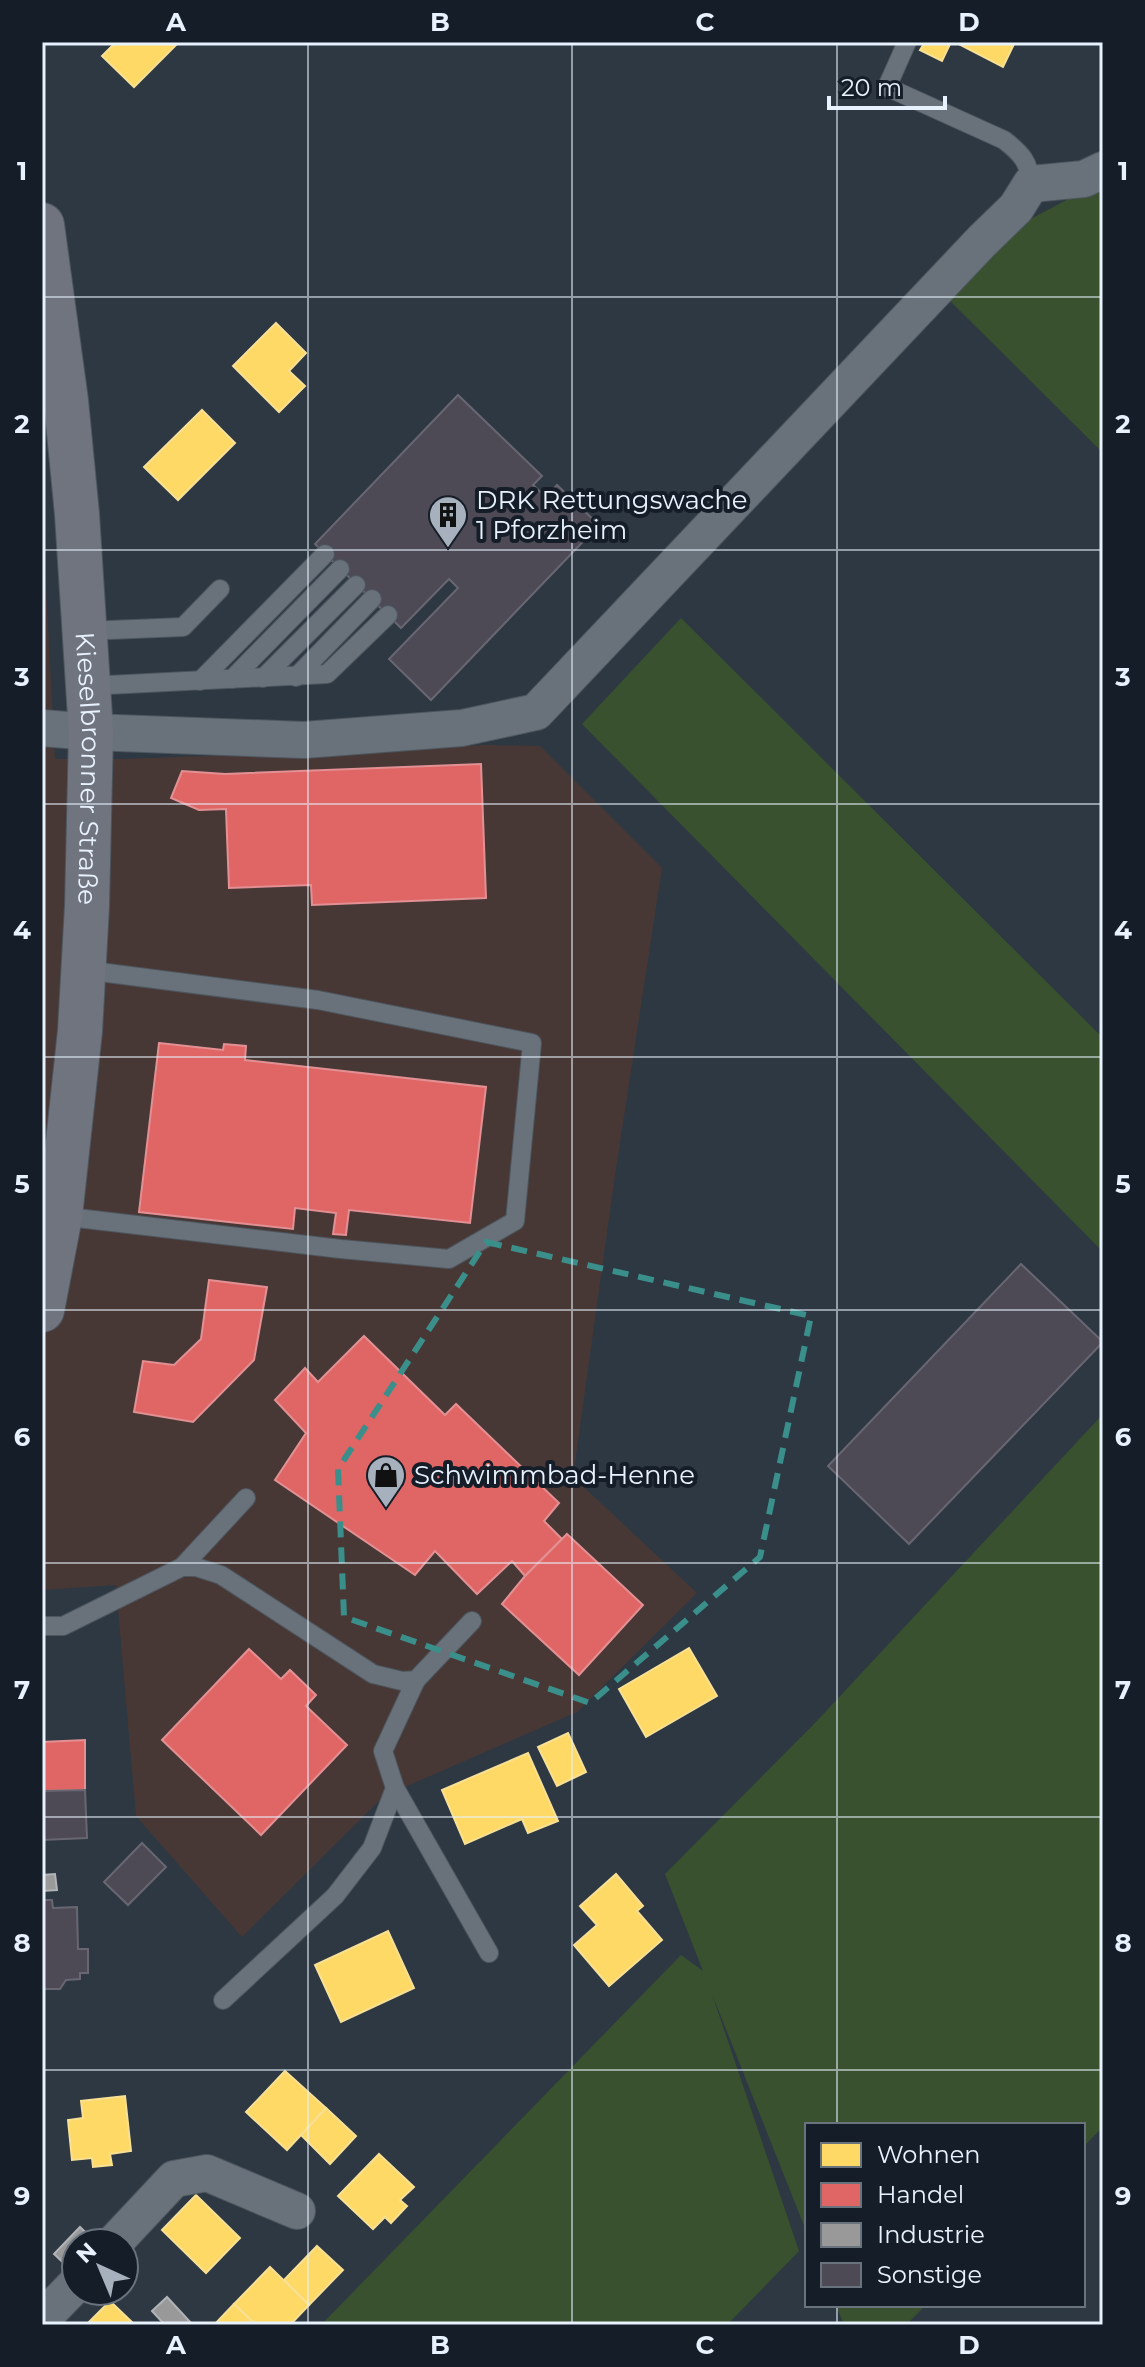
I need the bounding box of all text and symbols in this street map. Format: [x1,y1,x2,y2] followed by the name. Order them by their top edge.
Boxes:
[165,6,187,38] text: A
[430,6,450,38] text: B
[696,6,715,38] text: C
[958,6,980,38] text: D
[829,60,945,110] scale bar
[841,73,902,102] text: 20 m
[17,155,27,187] text: 1
[1118,155,1128,187] text: 1
[14,408,30,440] text: 2
[1115,408,1131,440] text: 2
[476,484,748,546] place label: DRK Rettungswache 1 Pforzheim
[427,494,469,549] building icon: DRK Rettungswache 1 Pforzheim
[69,631,107,905] street label: Kieselbronner Straße
[13,661,30,693] text: 3
[1114,661,1131,693] text: 3
[13,914,31,946] text: 4
[1114,914,1132,946] text: 4
[14,1168,30,1200] text: 5
[1115,1168,1131,1200] text: 5
[14,1421,31,1453] text: 6
[1115,1421,1132,1453] text: 6
[365,1454,407,1509] shop icon: Schwimmbad-Henne
[414,1459,695,1491] place label: Schwimmbad-Henne
[14,1674,30,1706] text: 7
[1115,1674,1131,1706] text: 7
[13,1927,31,1959] text: 8
[1114,1927,1132,1959] text: 8
[805,2123,1085,2307] legend
[877,2140,981,2169] text: Wohnen
[14,2180,30,2212] text: 9
[877,2180,964,2209] text: Handel
[1115,2180,1131,2212] text: 9
[877,2220,985,2249] text: Industrie
[60,2227,140,2307] north arrow
[71,2237,102,2269] text: N
[877,2260,982,2289] text: Sonstige
[165,2329,187,2361] text: A
[430,2329,450,2361] text: B
[696,2329,715,2361] text: C
[958,2329,980,2361] text: D

